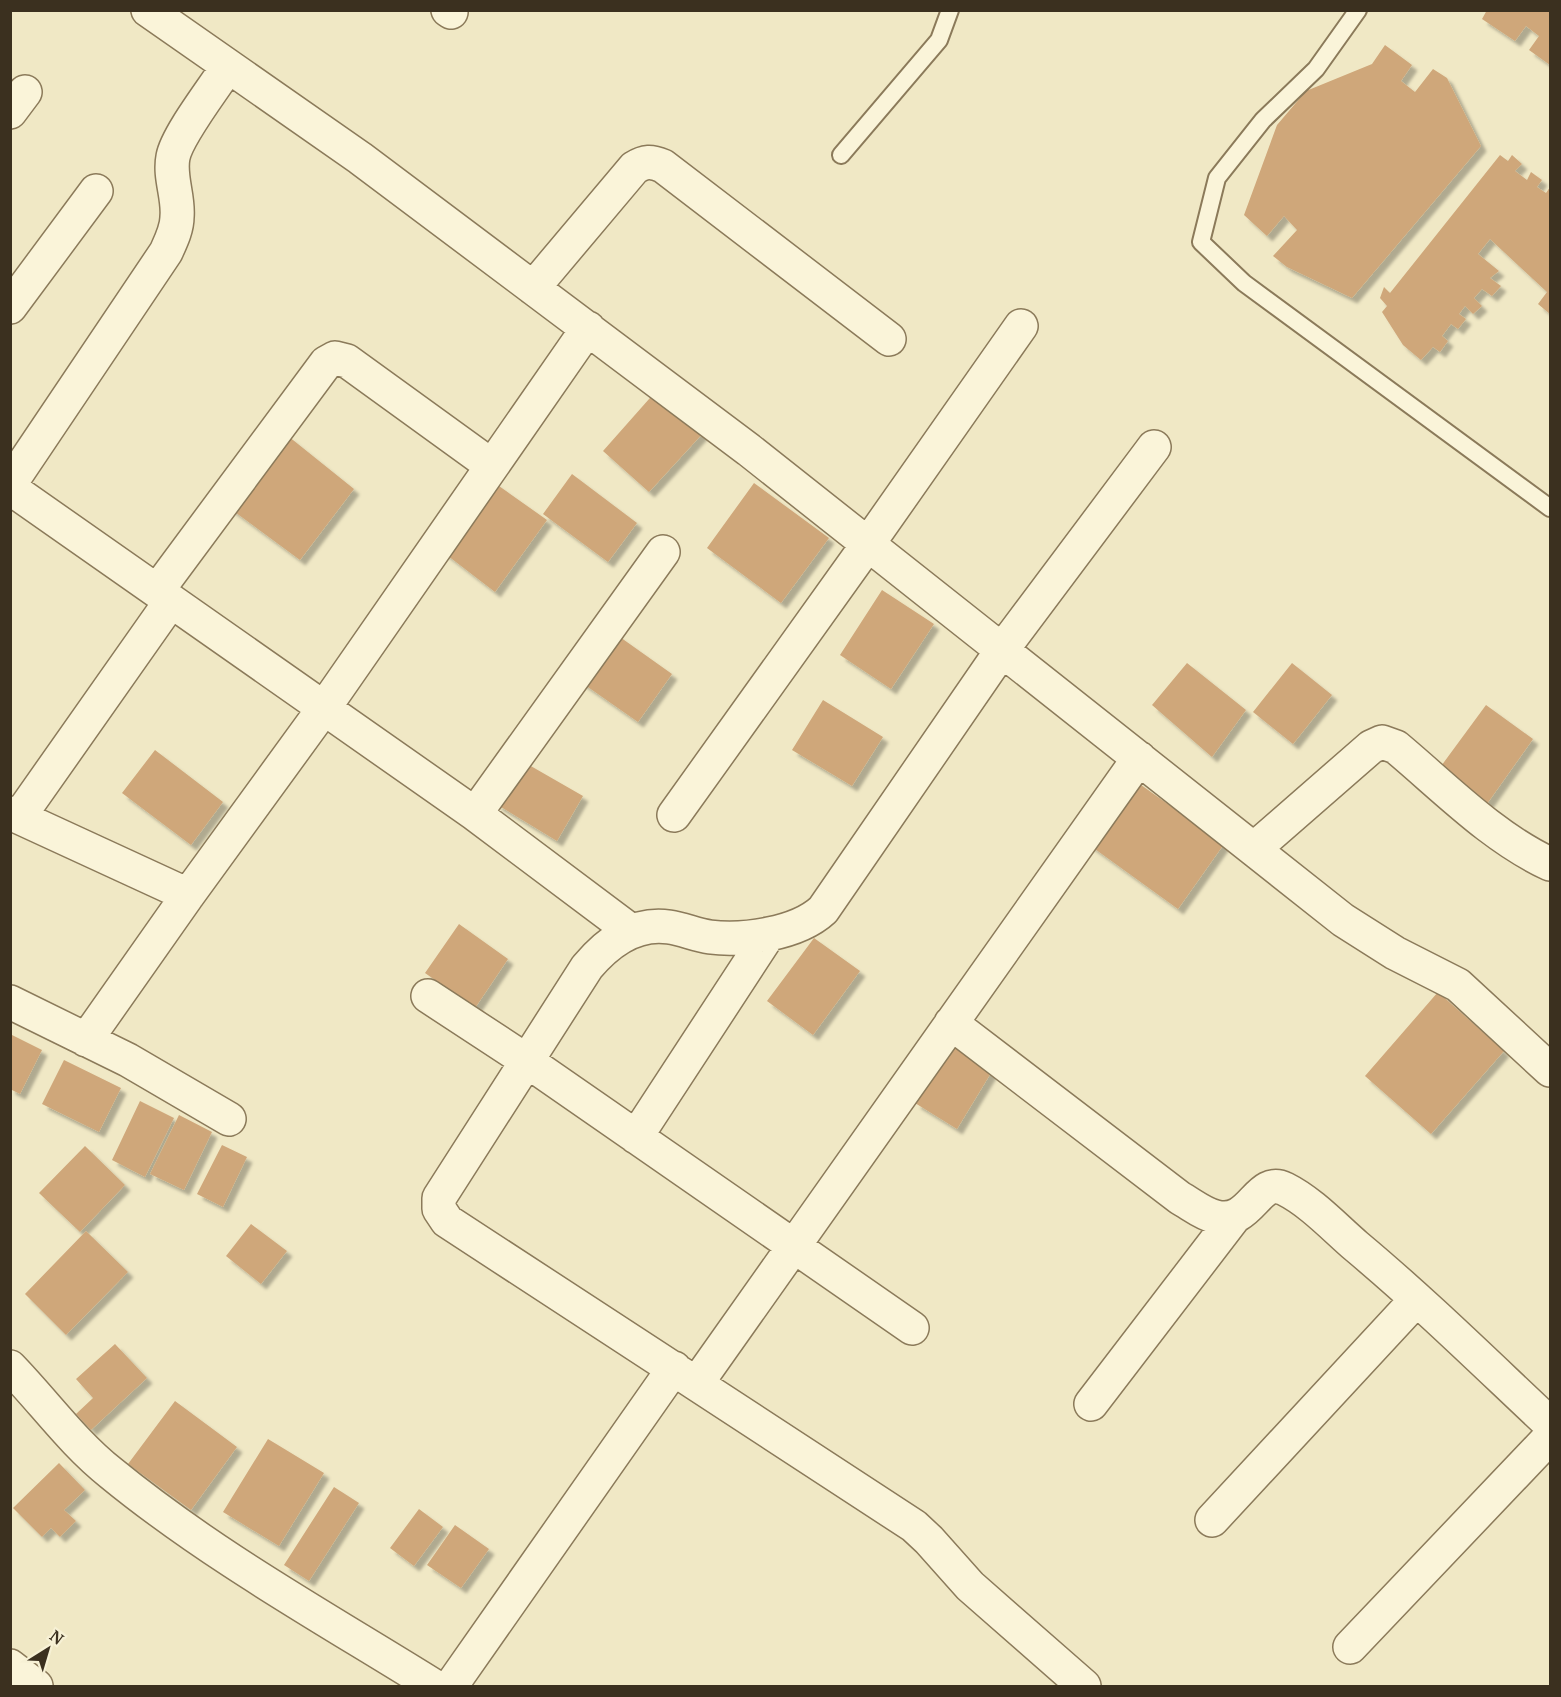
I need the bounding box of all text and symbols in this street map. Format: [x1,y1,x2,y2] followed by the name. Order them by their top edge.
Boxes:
[18,1619,78,1679] north arrow
[46,1625,68,1649] text: N

